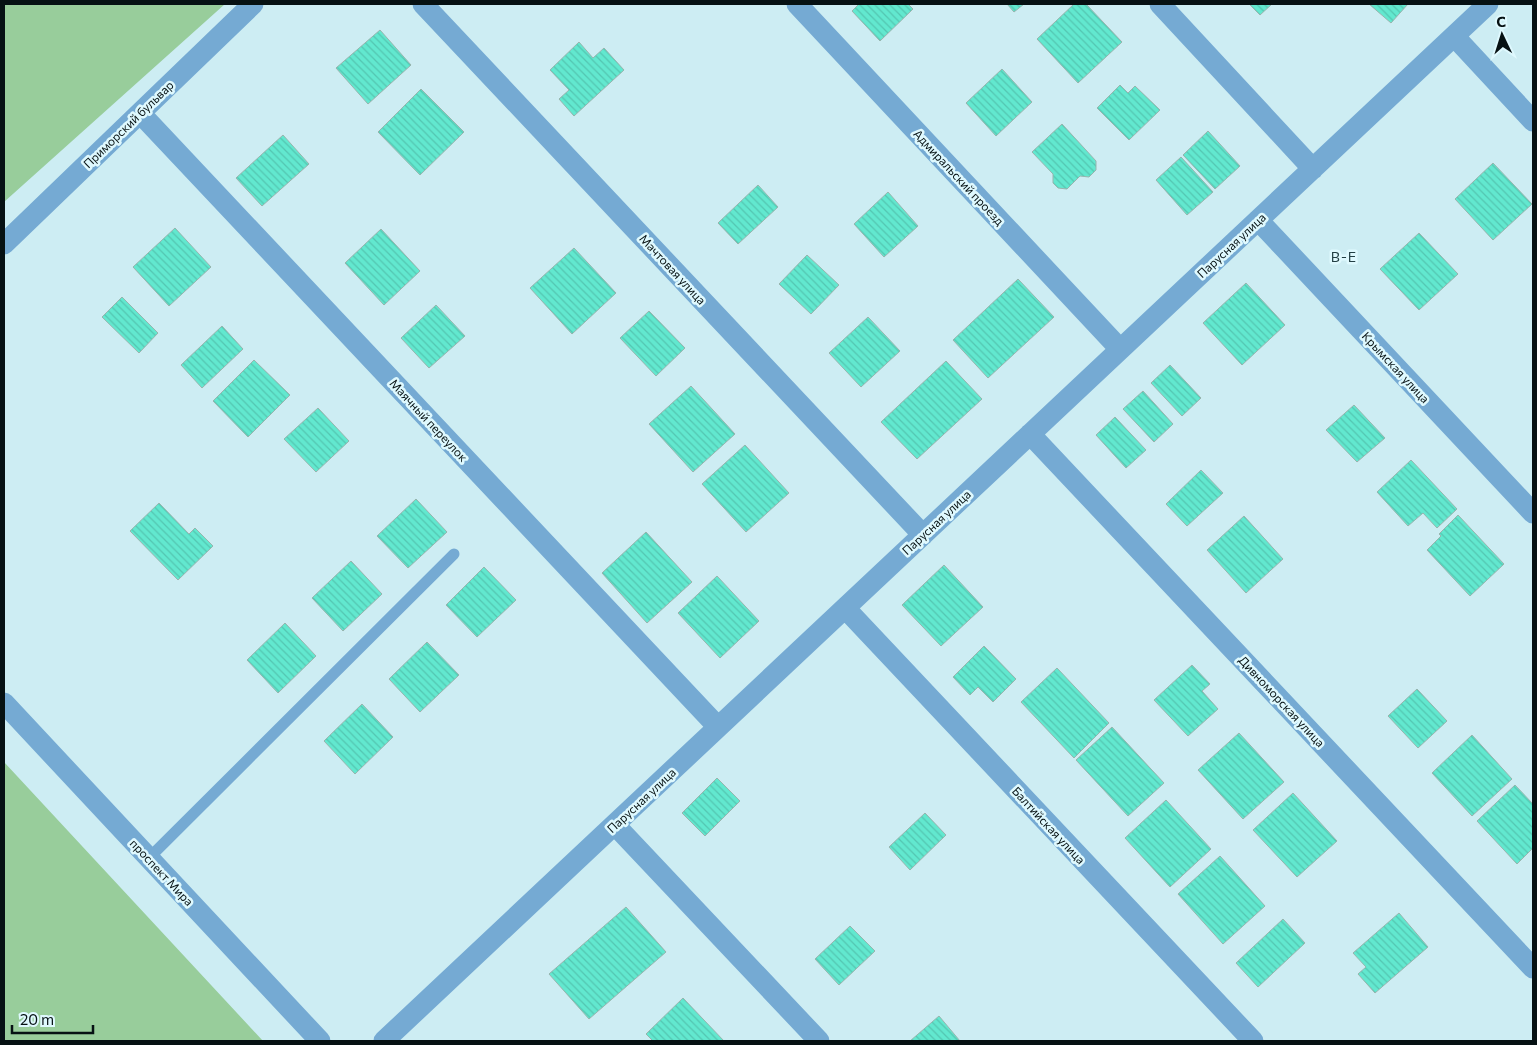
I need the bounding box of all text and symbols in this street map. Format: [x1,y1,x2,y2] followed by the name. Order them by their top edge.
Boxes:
[1477,10,1527,60] north arrow
[1496,13,1506,30] text: С
[80,77,176,171] street label: Приморский бульвар
[911,126,1007,228] street label: Адмиральский проезд
[1194,210,1268,280] street label: Парусная улица
[637,231,709,307] street label: Мачтовая улица
[1331,248,1357,265] district label: В-Е
[1359,328,1433,406] street label: Крымская улица
[387,376,471,465] street label: Маячный переулок
[899,487,973,557] street label: Парусная улица
[1236,653,1328,749] street label: Дивноморская улица
[604,765,678,835] street label: Парусная улица
[1010,784,1088,866] street label: Балтийская улица
[128,836,196,908] street label: проспект Мира
[12,1002,94,1034] scale bar
[20,1010,54,1028] text: 20 m

